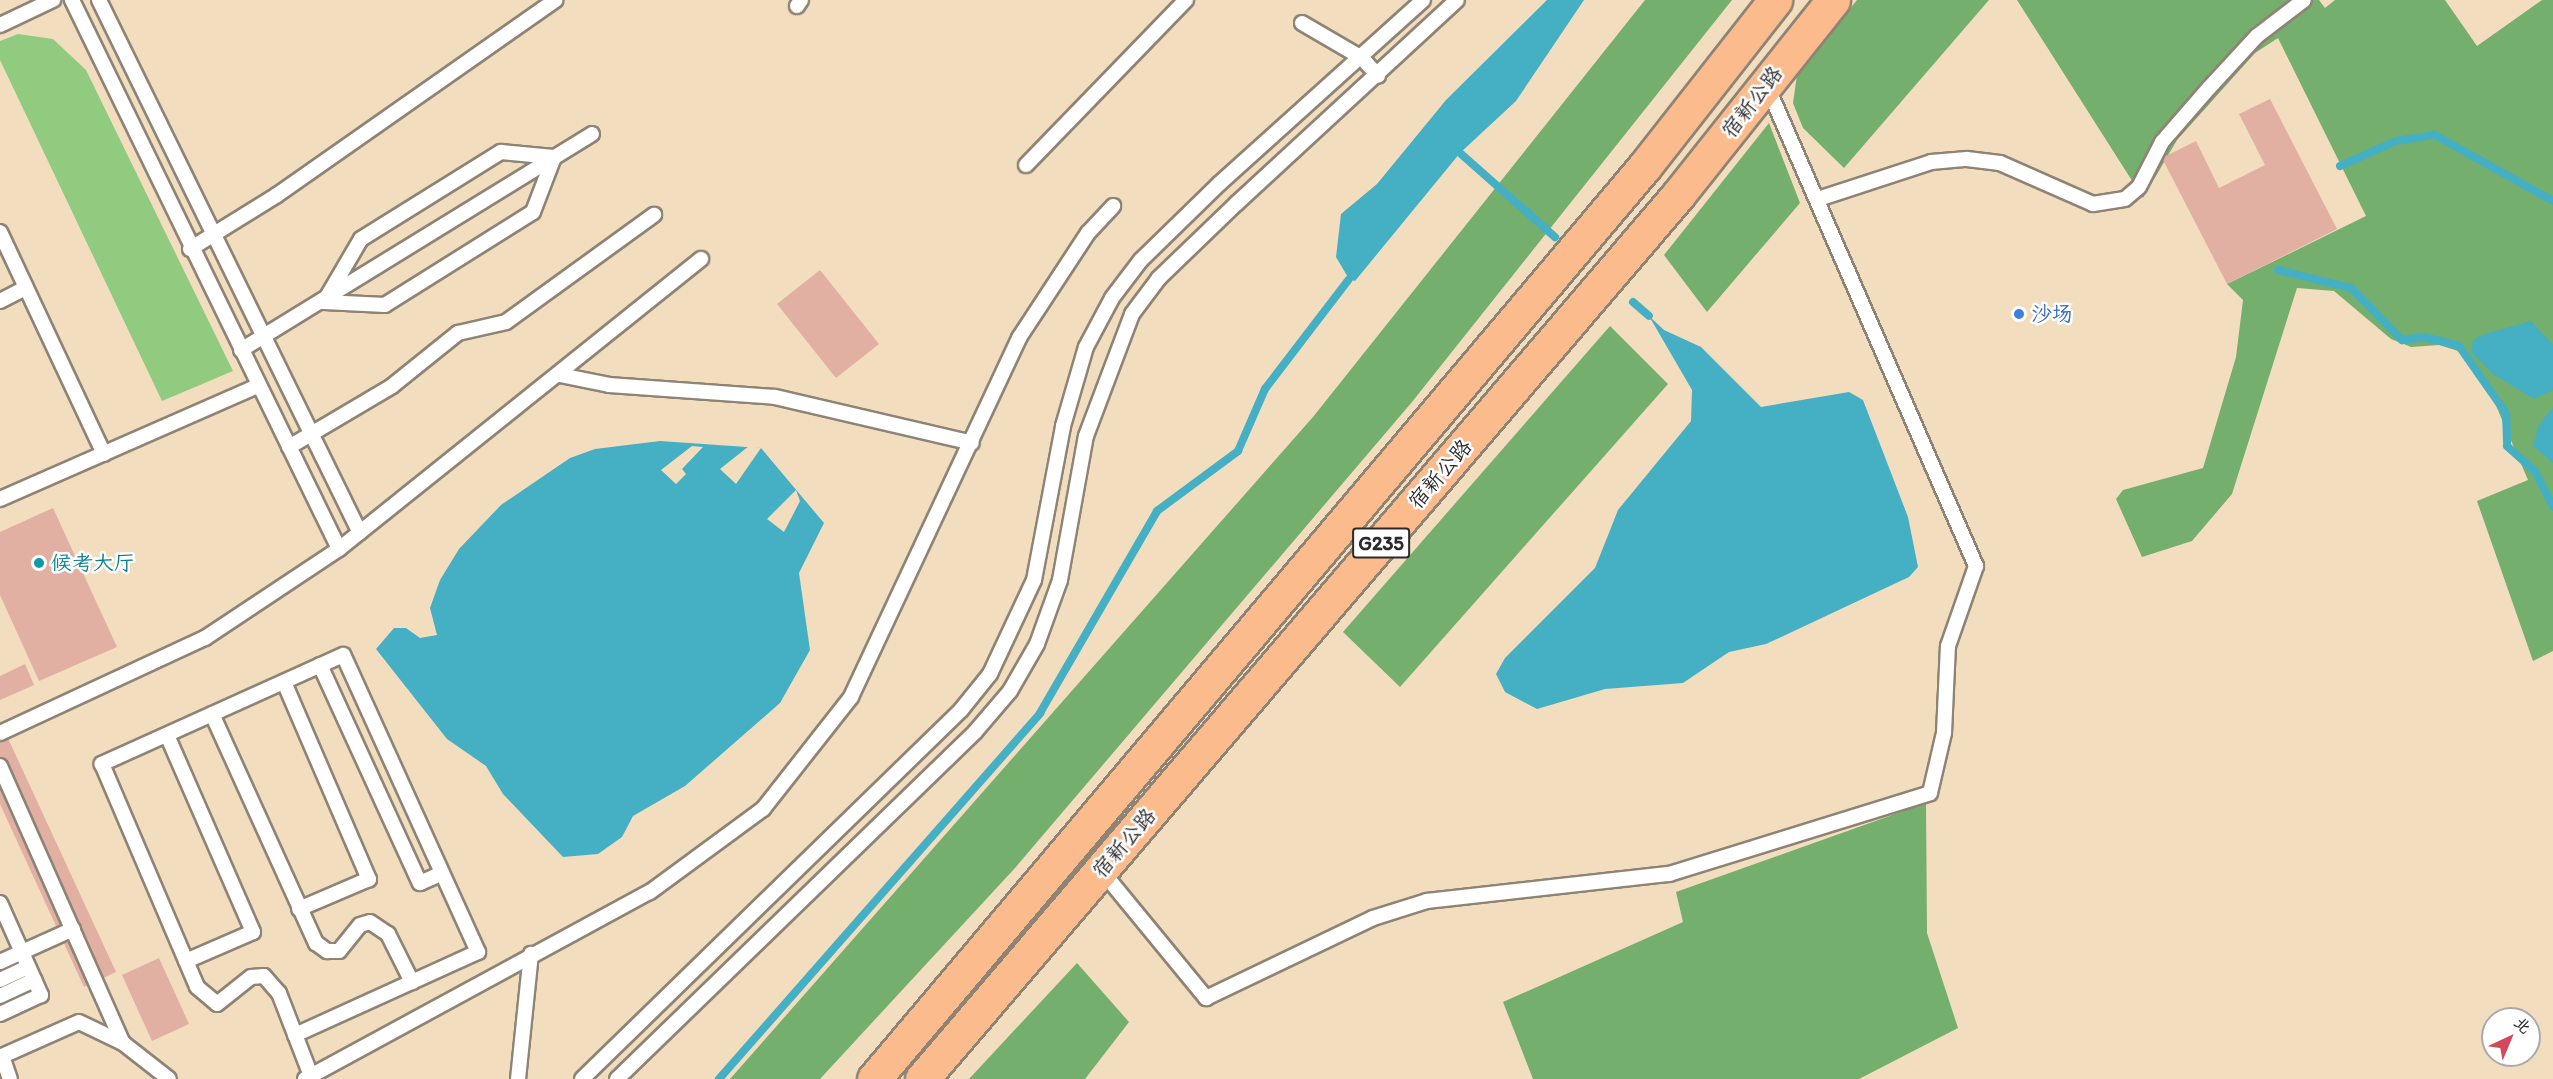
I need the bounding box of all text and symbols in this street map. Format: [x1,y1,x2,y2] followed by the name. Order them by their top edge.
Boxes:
[1716,61,1788,143] street label: 宿新公路
[2031,301,2073,327] place label: 沙场
[2012,307,2026,321] marker: 沙场
[1403,434,1477,514] street label: 宿新公路
[1351,526,1411,560] road number: G235
[51,550,135,576] place label: 候考大厅
[32,556,46,570] marker: 候考大厅
[1087,803,1161,883] street label: 宿新公路
[2481,1007,2541,1067] north arrow
[2510,1013,2535,1038] text: 北

